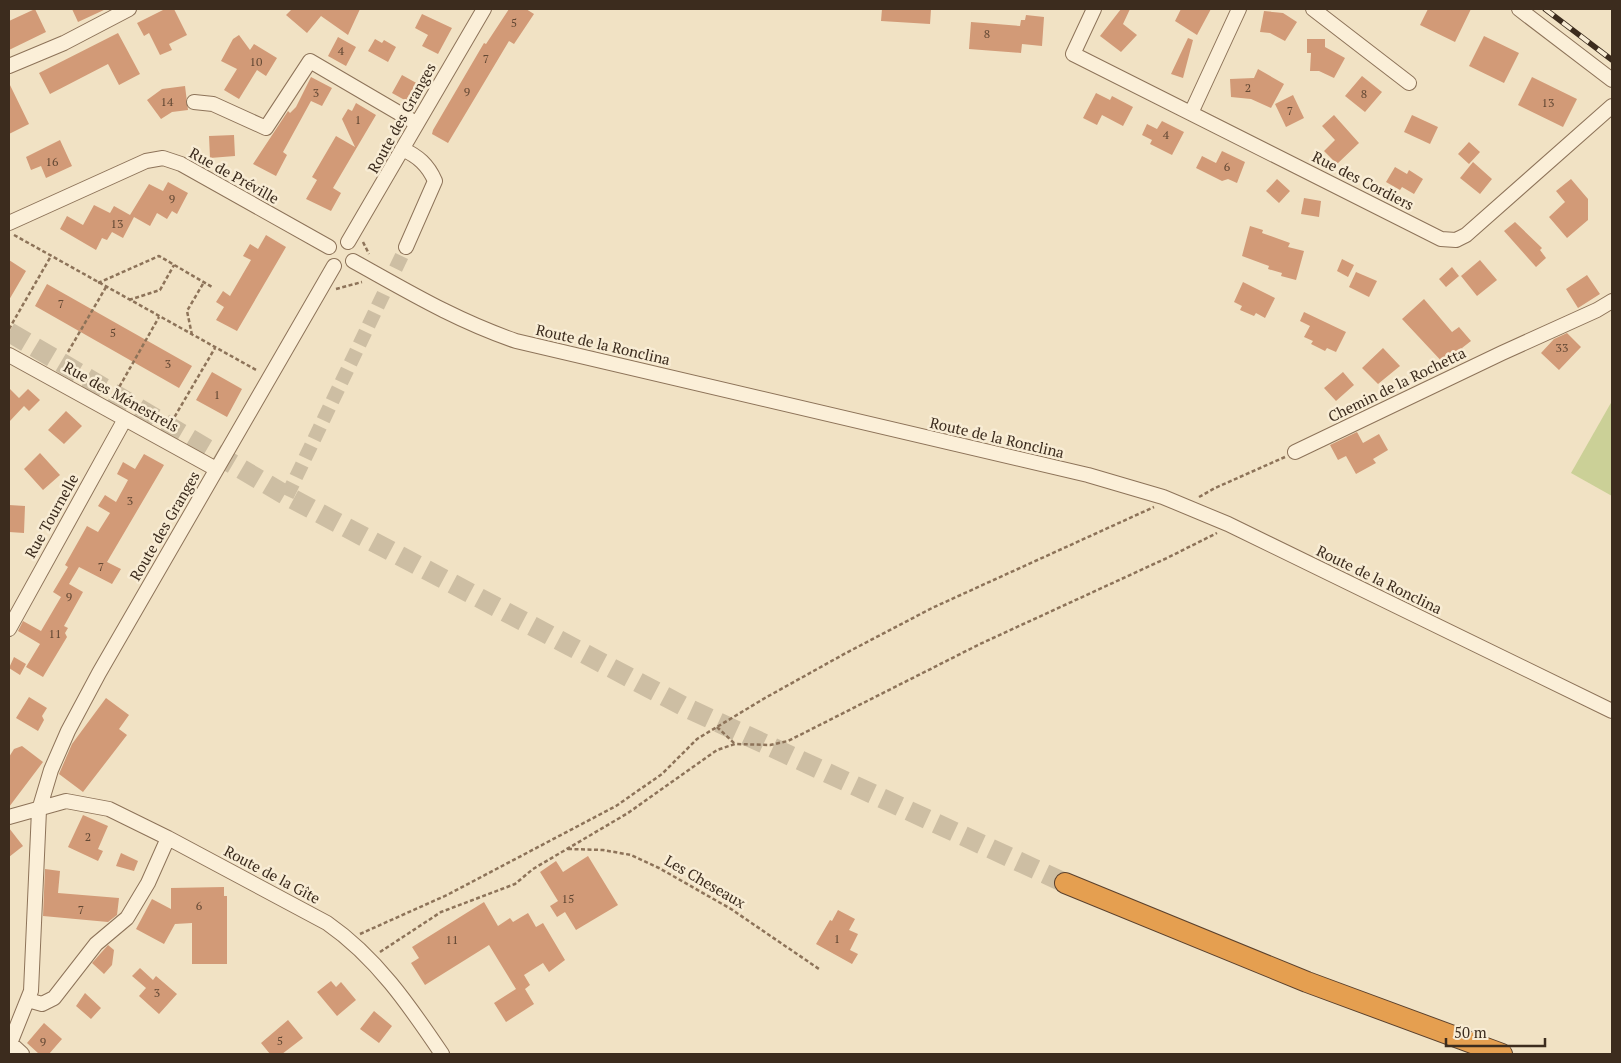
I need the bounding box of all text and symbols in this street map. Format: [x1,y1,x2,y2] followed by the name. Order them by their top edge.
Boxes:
[511,15,517,30] house number: 5
[984,26,990,41] house number: 8
[338,43,345,58] house number: 4
[483,51,489,66] house number: 7
[250,54,262,69] house number: 10
[362,59,440,176] street label: Route des Granges
[1245,80,1251,95] house number: 2
[464,84,470,99] house number: 9
[313,85,319,100] house number: 3
[1361,86,1367,101] house number: 8
[161,94,174,109] house number: 14
[1542,95,1554,110] house number: 13
[1287,103,1293,118] house number: 7
[355,112,361,127] house number: 1
[1163,127,1170,142] house number: 4
[186,142,283,208] street label: Rue de Préville
[1309,146,1418,214] street label: Rue des Cordiers
[46,154,59,169] house number: 16
[1224,159,1231,174] house number: 6
[169,191,175,206] house number: 9
[111,216,123,231] house number: 13
[58,296,64,311] house number: 7
[534,319,673,369] street label: Route de la Ronclina
[110,325,116,340] house number: 5
[1556,340,1568,355] house number: 33
[1324,342,1469,426] street label: Chemin de la Rochetta
[60,356,183,436] street label: Rue des Ménestrels
[165,356,171,371] house number: 3
[214,387,220,402] house number: 1
[928,412,1067,462] street label: Route de la Ronclina
[125,467,204,584] street label: Route des Granges
[20,470,83,561] street label: Rue Tournelle
[127,493,133,508] house number: 3
[1313,540,1446,618] street label: Route de la Ronclina
[98,559,104,574] house number: 7
[66,589,72,604] house number: 9
[49,626,61,641] house number: 11
[85,829,91,844] house number: 2
[221,840,324,908] street label: Route de la Gîte
[662,850,750,912] street label: Les Cheseaux
[562,891,574,906] house number: 15
[196,898,203,913] house number: 6
[78,902,84,917] house number: 7
[834,931,840,946] house number: 1
[446,932,458,947] house number: 11
[154,985,160,1000] house number: 3
[1446,1016,1545,1048] scale bar
[1454,1022,1487,1042] text: 50 m
[277,1033,283,1048] house number: 5
[40,1034,46,1049] house number: 9

